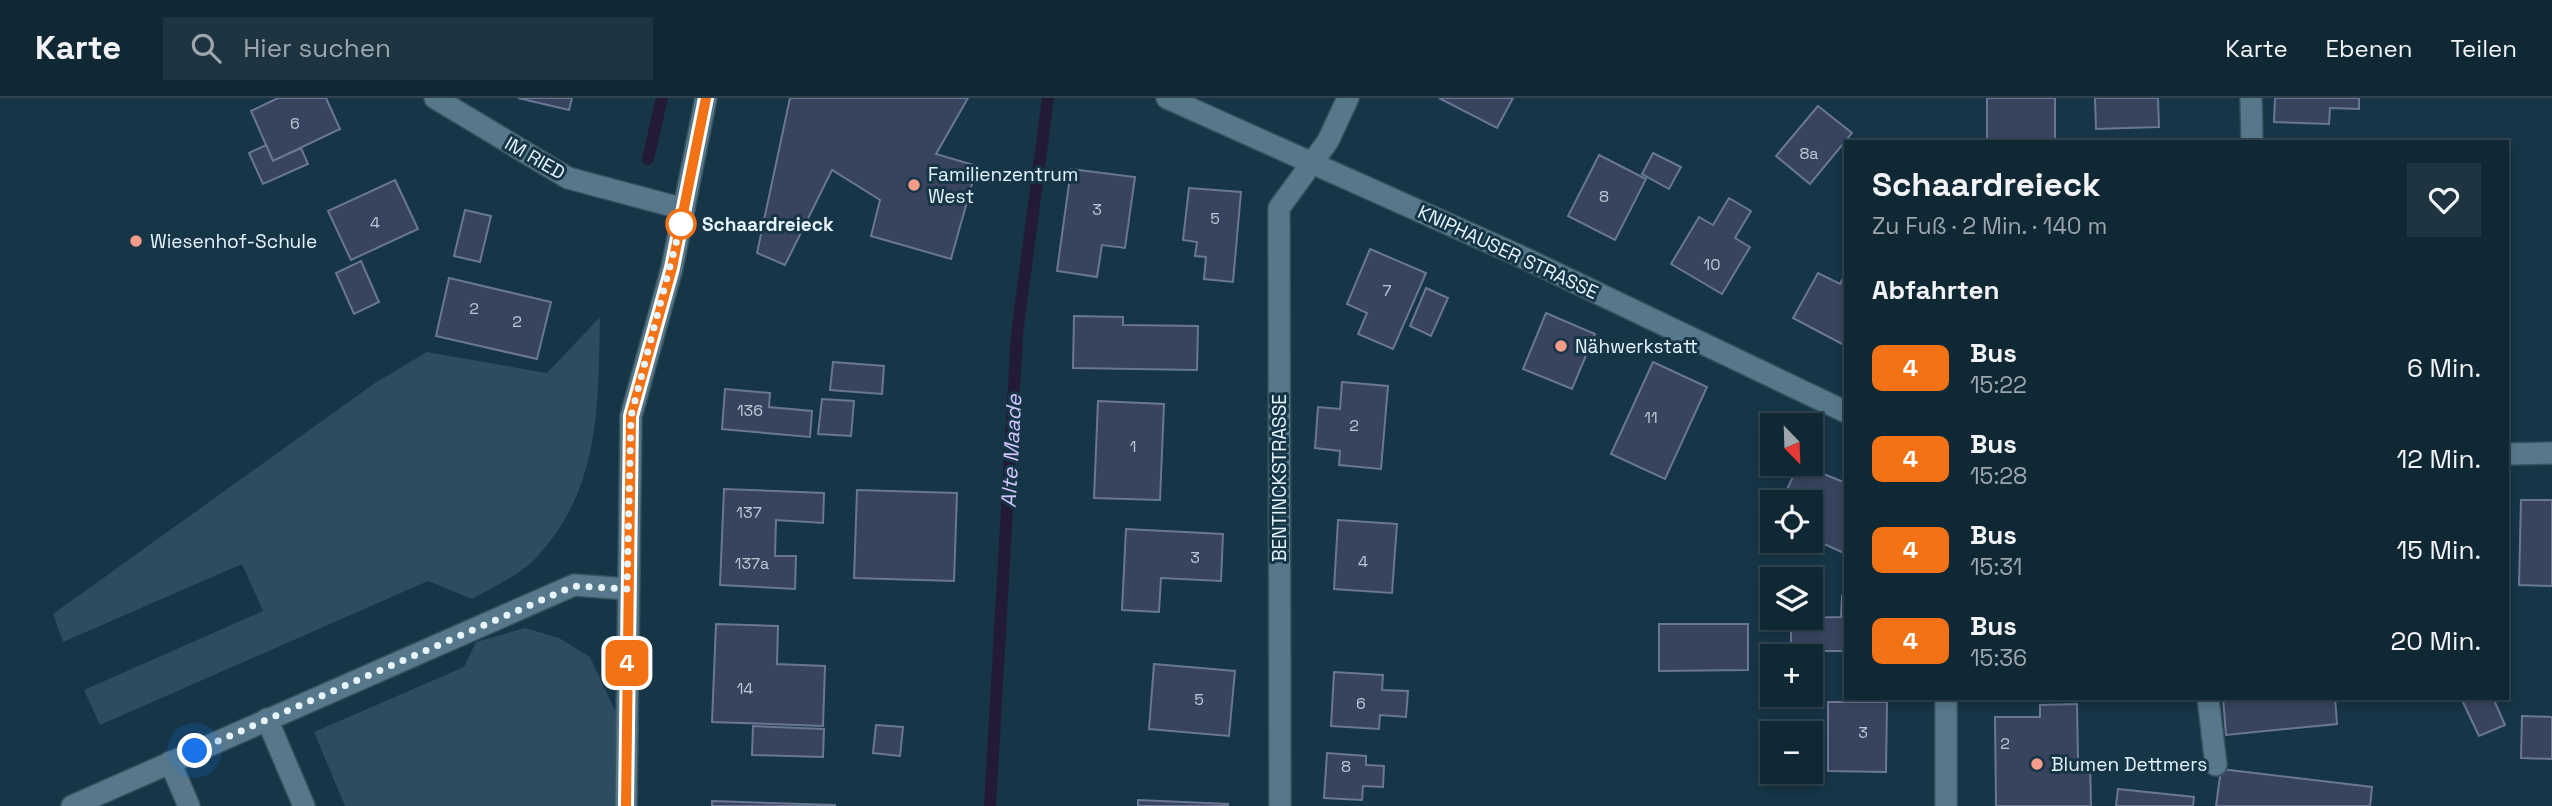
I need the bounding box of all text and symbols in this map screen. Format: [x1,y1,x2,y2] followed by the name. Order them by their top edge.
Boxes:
[163,17,653,80] search box
[35,27,121,69] text: Karte
[187,29,225,67] icon: search
[243,31,391,65] text: Hier suchen
[2225,33,2288,64] text: Karte
[2326,33,2412,64] text: Ebenen
[2450,33,2517,64] text: Teilen
[290,113,300,134] house number: 6
[500,131,570,185] street label: IM RIED
[1799,143,1819,164] house number: 8a
[928,162,1078,209] place label: Familienzentrum West
[2407,163,2481,237] button: heart
[1872,164,2101,206] text: Schaardreieck
[906,177,922,193] marker: Familienzentrum West
[1599,186,1609,207] house number: 8
[1092,199,1102,220] house number: 3
[1414,199,1602,305] street label: KNIPHAUSER STRASSE
[1210,208,1220,229] house number: 5
[666,209,696,239] marker: Schaardreieck
[1872,211,2107,241] text: Zu Fuß · 2 Min. · 140 m
[370,212,380,233] house number: 4
[702,212,834,237] place label: Schaardreieck
[150,229,317,254] place label: Wiesenhof-Schule
[128,233,144,249] marker: Wiesenhof-Schule
[1704,254,1720,275] house number: 10
[1872,273,2000,307] text: Abfahrten
[1382,280,1392,301] house number: 7
[469,298,479,319] house number: 2
[512,311,522,332] house number: 2
[1575,334,1698,359] place label: Nähwerkstatt
[1970,336,2017,370] text: Bus
[1553,338,1569,354] marker: Nähwerkstatt
[2407,351,2481,385] text: 6 Min.
[1903,352,1918,383] text: 4
[1970,370,2027,400] text: 15:22
[995,392,1028,508] water label: Alte Maade
[1267,394,1292,562] street label: BENTINCKSTRASSE
[737,400,763,421] house number: 136
[1644,407,1658,428] house number: 11
[1760,413,1824,476] north arrow
[1760,413,1823,784] map controls
[1349,415,1359,436] house number: 2
[1970,427,2017,461] text: Bus
[1130,436,1136,457] house number: 1
[2396,442,2481,476] text: 12 Min.
[1903,443,1918,474] text: 4
[1970,461,2027,491] text: 15:28
[1760,490,1823,553] button: locate
[736,502,762,523] house number: 137
[1970,518,2017,552] text: Bus
[2396,533,2481,567] text: 15 Min.
[1903,534,1918,565] text: 4
[1190,547,1200,568] house number: 3
[1358,551,1368,572] house number: 4
[1970,552,2022,582] text: 15:31
[735,553,769,574] house number: 137a
[1760,567,1823,630] button: layers
[1970,609,2017,643] text: Bus
[2391,624,2481,658] text: 20 Min.
[1903,625,1918,656] text: 4
[604,640,650,686] line badge: 4
[1970,643,2027,673] text: 15:36
[1760,644,1823,707] button: +
[619,647,635,678] text: 4
[737,678,753,699] house number: 14
[1194,689,1204,710] house number: 5
[1356,693,1366,714] house number: 6
[1760,721,1823,784] button: −
[1858,722,1868,743] house number: 3
[177,733,212,768] your location
[2000,733,2010,754] house number: 2
[2051,752,2207,777] place label: Blumen Dettmers
[1341,756,1351,777] house number: 8
[2029,756,2045,772] marker: Blumen Dettmers

